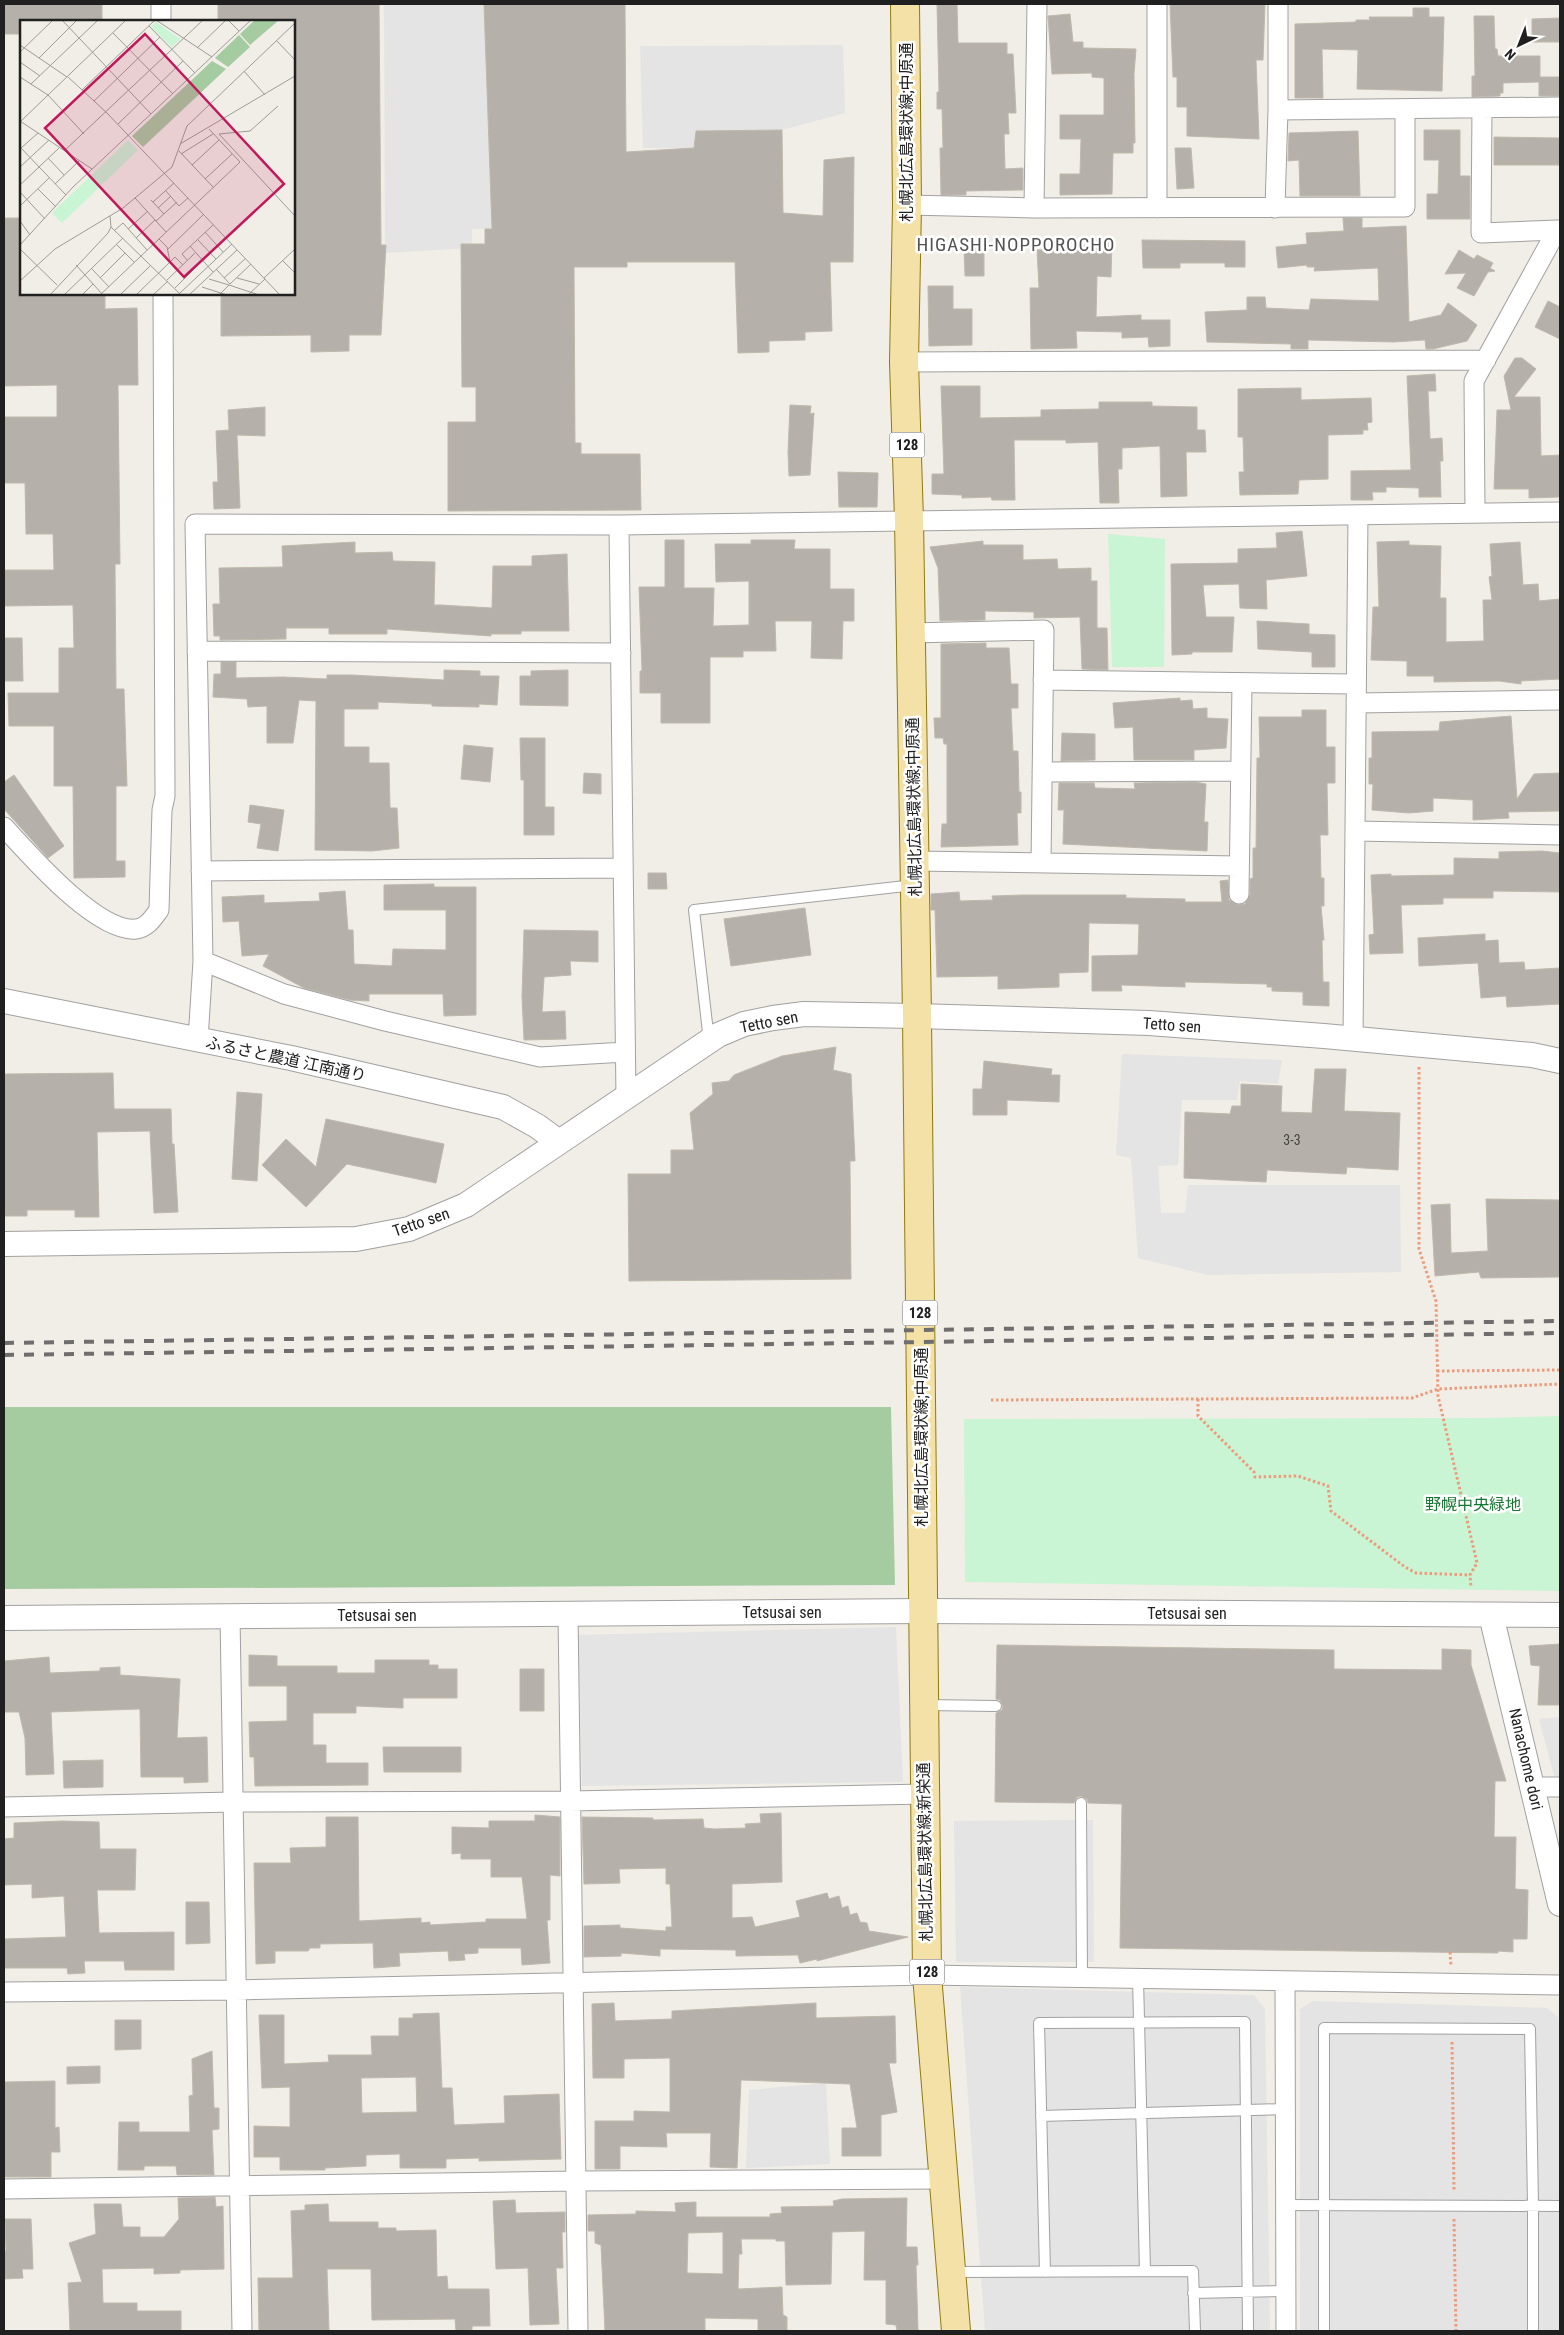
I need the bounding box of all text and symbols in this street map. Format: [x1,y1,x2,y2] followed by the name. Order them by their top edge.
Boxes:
[20,20,295,295] inset map
[1494,20,1544,70] north arrow
[897,42,916,222] street label: 札幌北広島環状線;中原通
[1502,46,1519,63] text: N
[917,233,1115,256] district label: HIGASHI-NOPPOROCHO
[890,432,924,458] road number: 128
[903,717,925,897] street label: 札幌北広島環状線;中原通
[738,1007,800,1037] street label: Tetto sen
[1142,1013,1202,1037] street label: Tetto sen
[204,1033,368,1085] street label: ふるさと農道 江南通り
[1283,1132,1301,1148] house number: 3-3
[390,1203,452,1241] street label: Tetto sen
[902,1300,938,1326] road number: 128
[912,1347,931,1527] street label: 札幌北広島環状線;中原通
[1425,1495,1521,1514] park label: 野幌中央緑地
[742,1603,822,1622] street label: Tetsusai sen
[1147,1604,1227,1623] street label: Tetsusai sen
[337,1606,417,1625] street label: Tetsusai sen
[1505,1706,1547,1812] street label: Nanachome dori
[914,1762,936,1942] street label: 札幌北広島環状線;新栄通
[910,1960,944,1984] road number: 128

